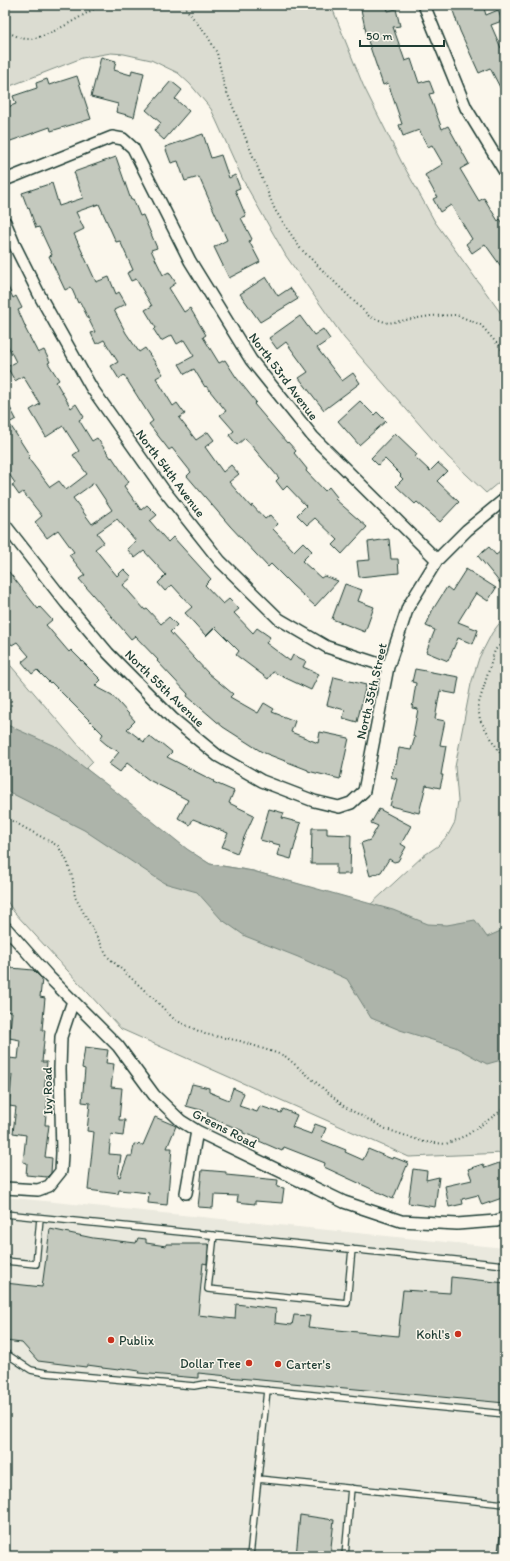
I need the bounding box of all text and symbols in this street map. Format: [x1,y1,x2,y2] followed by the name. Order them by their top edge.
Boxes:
[360,22,444,48] scale bar
[366,29,392,43] text: 50 m
[246,330,321,423] street label: North 53rd Avenue
[133,427,208,520] street label: North 54th Avenue
[353,641,390,741] street label: North 35th Street
[122,647,208,730] street label: North 55th Avenue
[40,1067,55,1115] street label: Ivy Road
[190,1106,260,1151] street label: Greens Road
[416,1327,450,1342] place label: Kohl's
[453,1329,463,1339] marker: Kohl's
[119,1333,154,1348] place label: Publix
[106,1335,116,1345] marker: Publix
[180,1356,241,1371] place label: Dollar Tree
[286,1357,331,1372] place label: Carter's
[244,1358,254,1368] marker: Dollar Tree
[273,1359,283,1369] marker: Carter's

